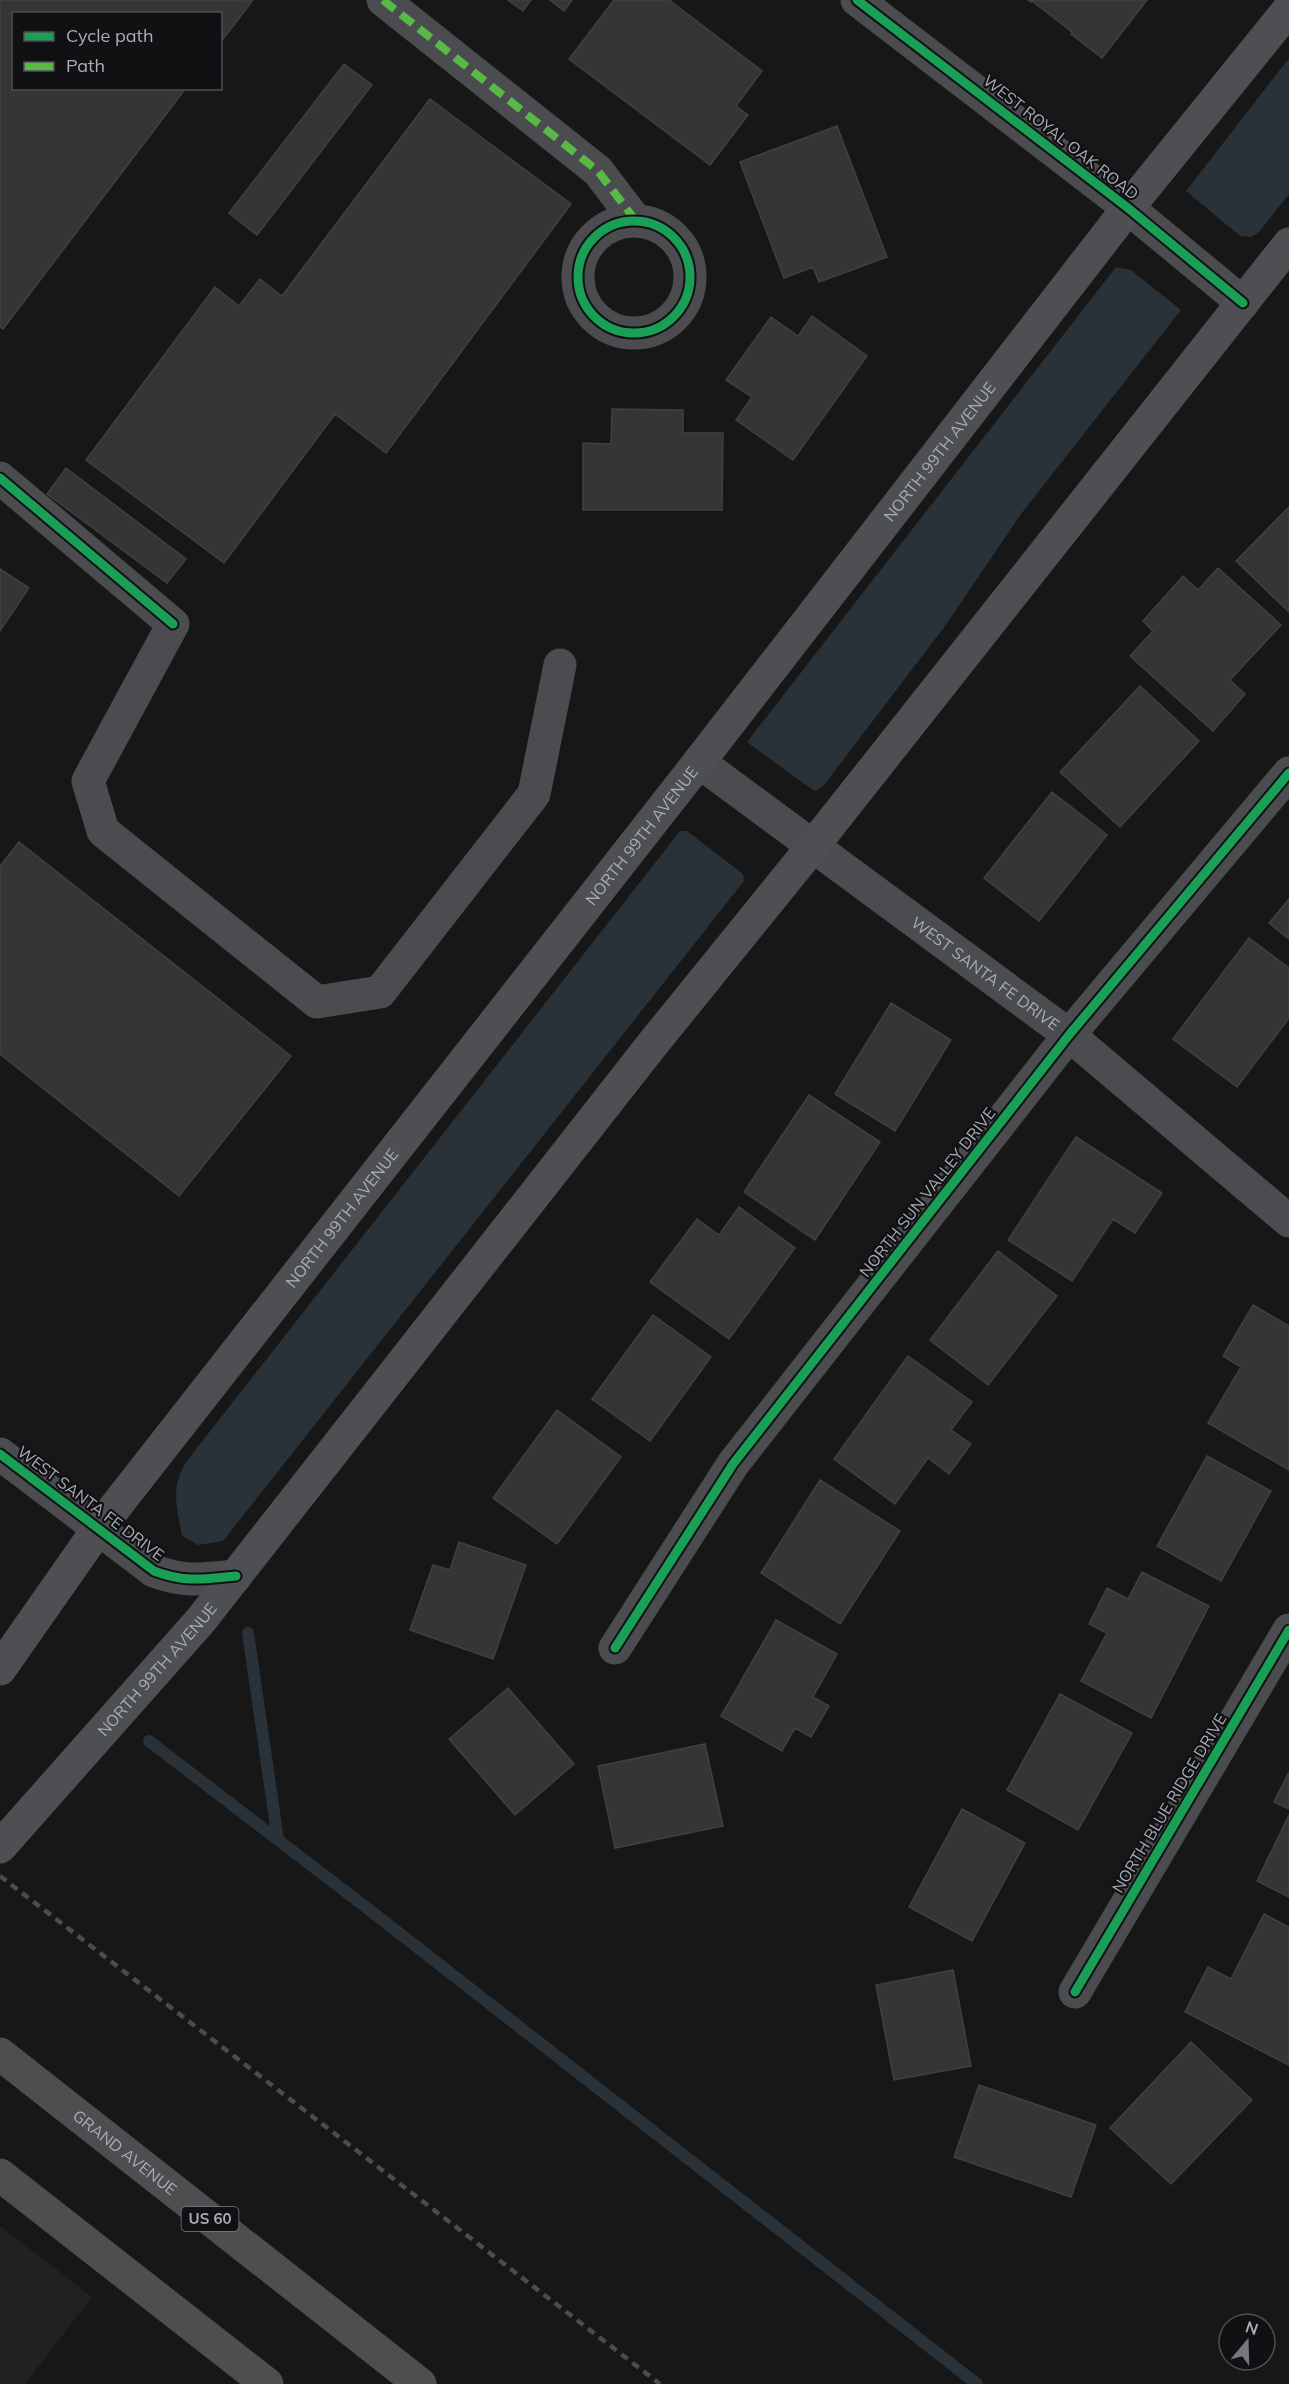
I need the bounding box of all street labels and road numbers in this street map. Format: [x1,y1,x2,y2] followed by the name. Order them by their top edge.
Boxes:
[979,70,1143,204] street label: WEST ROYAL OAK ROAD
[879,378,1000,525] street label: NORTH 99TH AVENUE
[581,762,702,909] street label: NORTH 99TH AVENUE
[907,912,1063,1035] street label: WEST SANTA FE DRIVE
[855,1103,999,1281] street label: NORTH SUN VALLEY DRIVE
[281,1144,402,1292] street label: NORTH 99TH AVENUE
[14,1441,168,1565] street label: WEST SANTA FE DRIVE
[93,1599,221,1740] street label: NORTH 99TH AVENUE
[1107,1710,1231,1896] street label: NORTH BLUE RIDGE DRIVE
[69,2105,181,2199] street label: GRAND AVENUE
[182,2207,238,2231] road number: US 60

